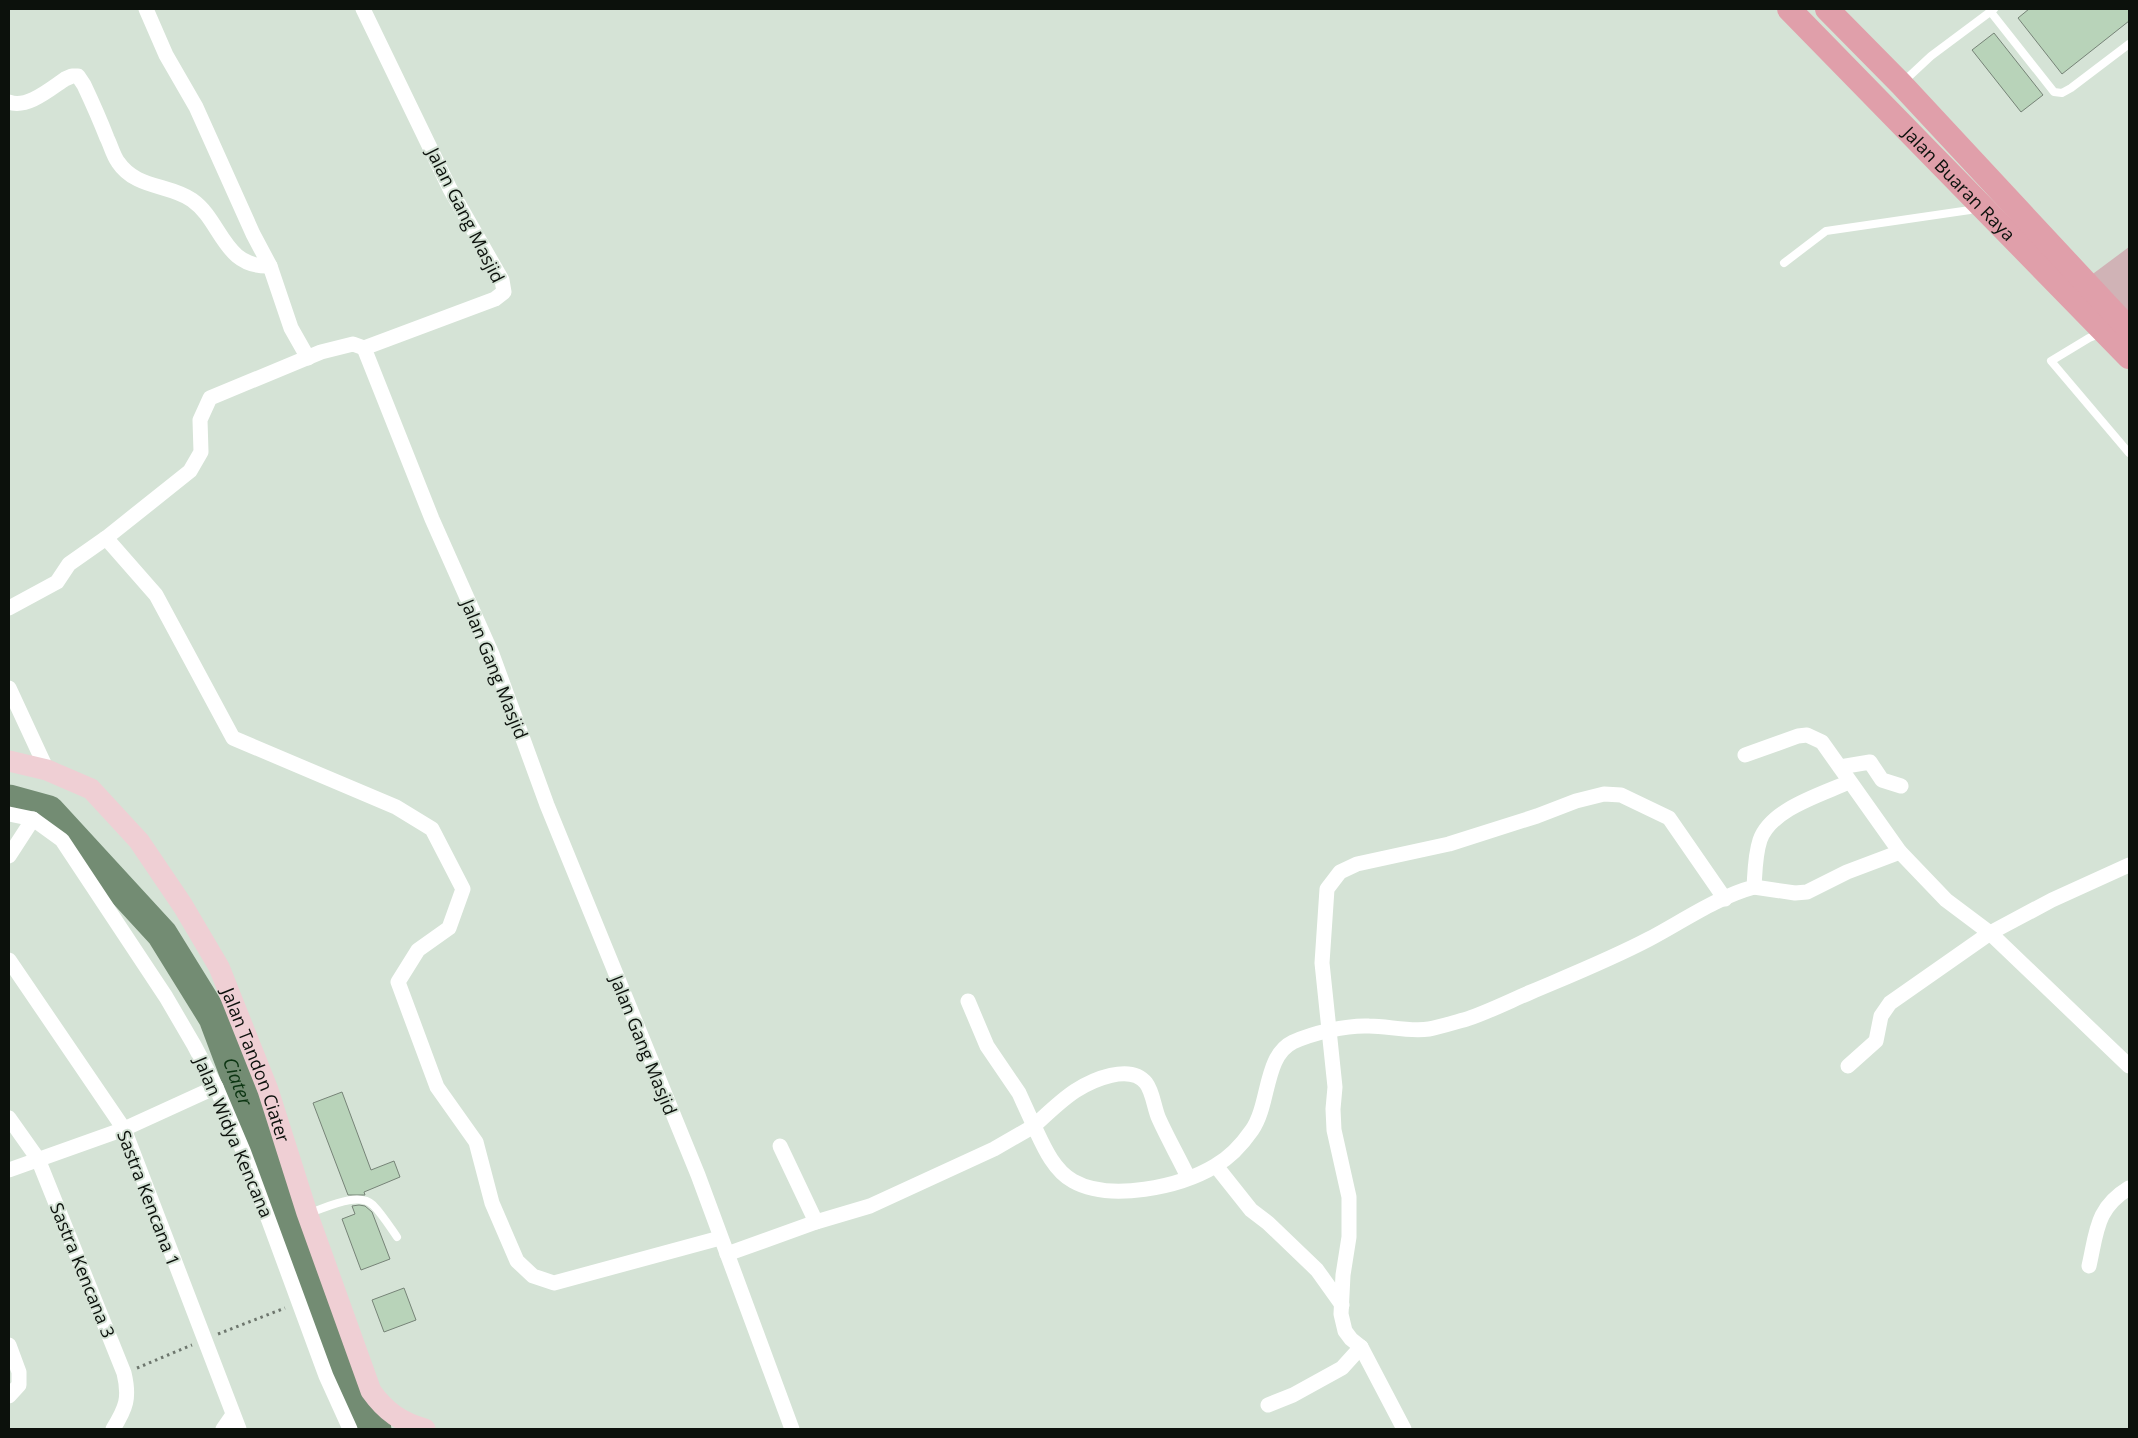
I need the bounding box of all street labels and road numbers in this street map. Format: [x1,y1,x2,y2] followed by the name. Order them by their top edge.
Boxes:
[1897,120,2021,246] street label: Jalan Buaran Raya
[421,142,510,287] street label: Jalan Gang Masjid
[455,594,534,742] street label: Jalan Gang Masjid
[604,970,683,1118] street label: Jalan Gang Masjid
[218,986,294,1146] street label: Jalan Tandon Ciater
[188,1051,279,1221] street label: Jalan Widya Kencana
[112,1127,186,1269] street label: Sastra Kencana 1
[45,1199,121,1341] street label: Sastra Kencana 3

